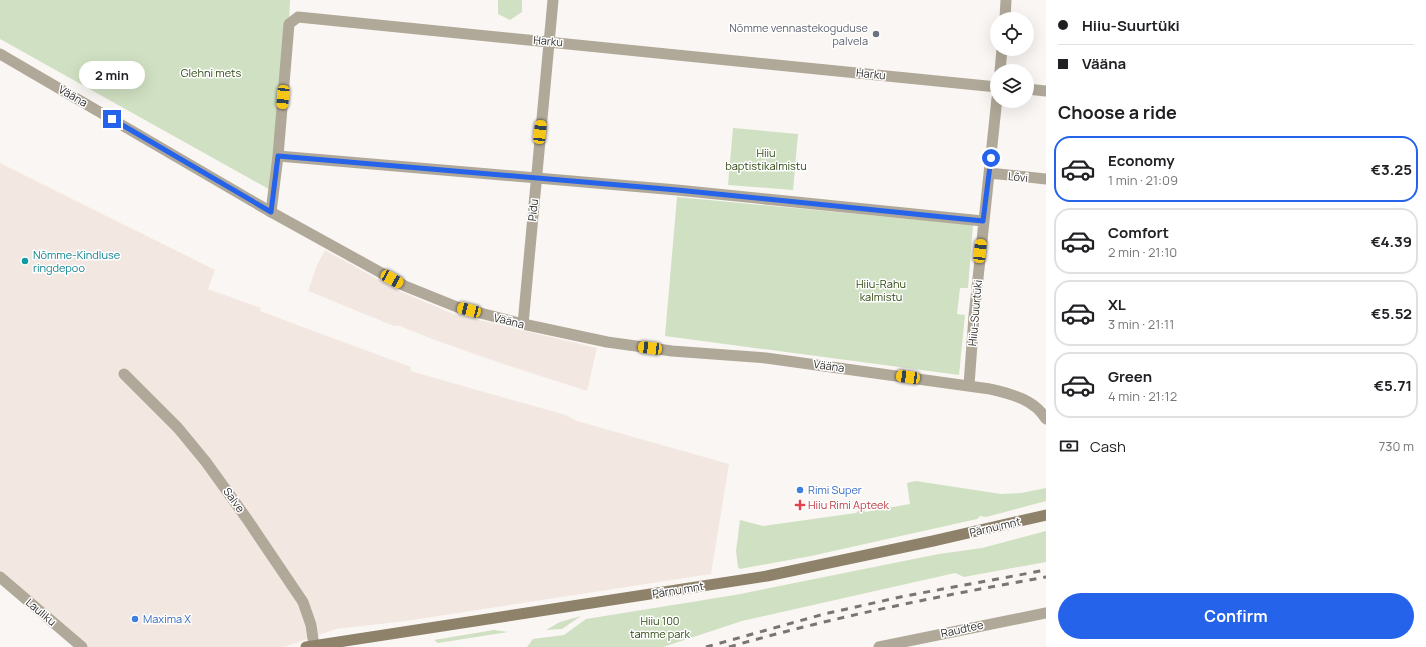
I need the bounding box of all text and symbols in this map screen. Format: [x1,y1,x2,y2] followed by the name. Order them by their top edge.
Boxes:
[990,12,1034,108] map controls
[990,12,1034,56] button: locate
[1082,15,1180,36] text: Hiiu-Suurtüki
[729,20,869,48] place label: Nõmme vennastekoguduse palvela
[871,29,881,39] marker: Nõmme vennastekoguduse palvela
[533,32,563,49] street label: Harku
[1082,53,1126,74] text: Vääna
[79,61,145,89] callout: 2 min
[856,64,887,83] street label: Harku
[990,64,1034,108] button: layers
[181,65,241,80] park label: Glehni mets
[95,66,129,84] text: 2 min
[56,81,90,110] street label: Vääna
[276,85,290,109] car
[1058,100,1177,124] text: Choose a ride
[103,110,121,128] route end
[533,119,547,145] car
[725,145,807,173] park label: Hiiu baptistikalmistu
[982,149,1000,167] route start
[1108,150,1175,171] text: Economy
[1060,151,1096,187] icon: car
[1371,159,1412,180] text: €3.25
[1007,168,1029,185] street label: Lõvi
[1108,171,1178,189] text: 1 min · 21:09
[524,198,541,222] street label: Pidu
[1108,222,1169,243] text: Comfort
[1060,223,1096,259] icon: car
[1371,231,1412,252] text: €4.39
[973,238,987,264] car
[1108,243,1177,261] text: 2 min · 21:10
[33,247,121,275] place label: Nõmme-Kindluse ringdepoo
[20,256,30,266] marker: Nõmme-Kindluse ringdepoo
[379,268,405,290] car
[856,276,906,304] park label: Hiiu-Rahu kalmistu
[964,279,985,347] street label: Hiiu-Suurtüki
[1108,294,1126,315] text: XL
[1060,295,1096,331] icon: car
[456,301,482,319] car
[1371,303,1412,324] text: €5.52
[492,309,526,332] street label: Vääna
[1108,315,1174,333] text: 3 min · 21:11
[637,341,663,355] car
[813,356,845,375] street label: Vääna
[1108,366,1152,387] text: Green
[1060,367,1096,403] icon: car
[895,369,921,385] car
[1374,375,1412,396] text: €5.71
[1108,387,1177,405] text: 4 min · 21:12
[1058,435,1080,457] icon: cash
[1090,436,1126,457] text: Cash
[1379,437,1414,455] text: 730 m
[808,482,862,497] place label: Rimi Super
[220,484,249,516] street label: Salve
[795,485,805,495] marker: Rimi Super
[808,497,890,512] place label: Hiiu Rimi Apteek
[795,500,805,510] marker: Hiiu Rimi Apteek
[968,513,1022,540] street label: Pärnu mnt
[651,578,705,601] street label: Pärnu mnt
[1058,593,1414,639] button: Confirm
[23,594,60,629] street label: Lauliku
[143,611,191,626] place label: Maxima X
[630,613,690,641] park label: Hiiu 100 tamme park
[130,614,140,624] marker: Maxima X
[939,617,985,640] street label: Raudtee

